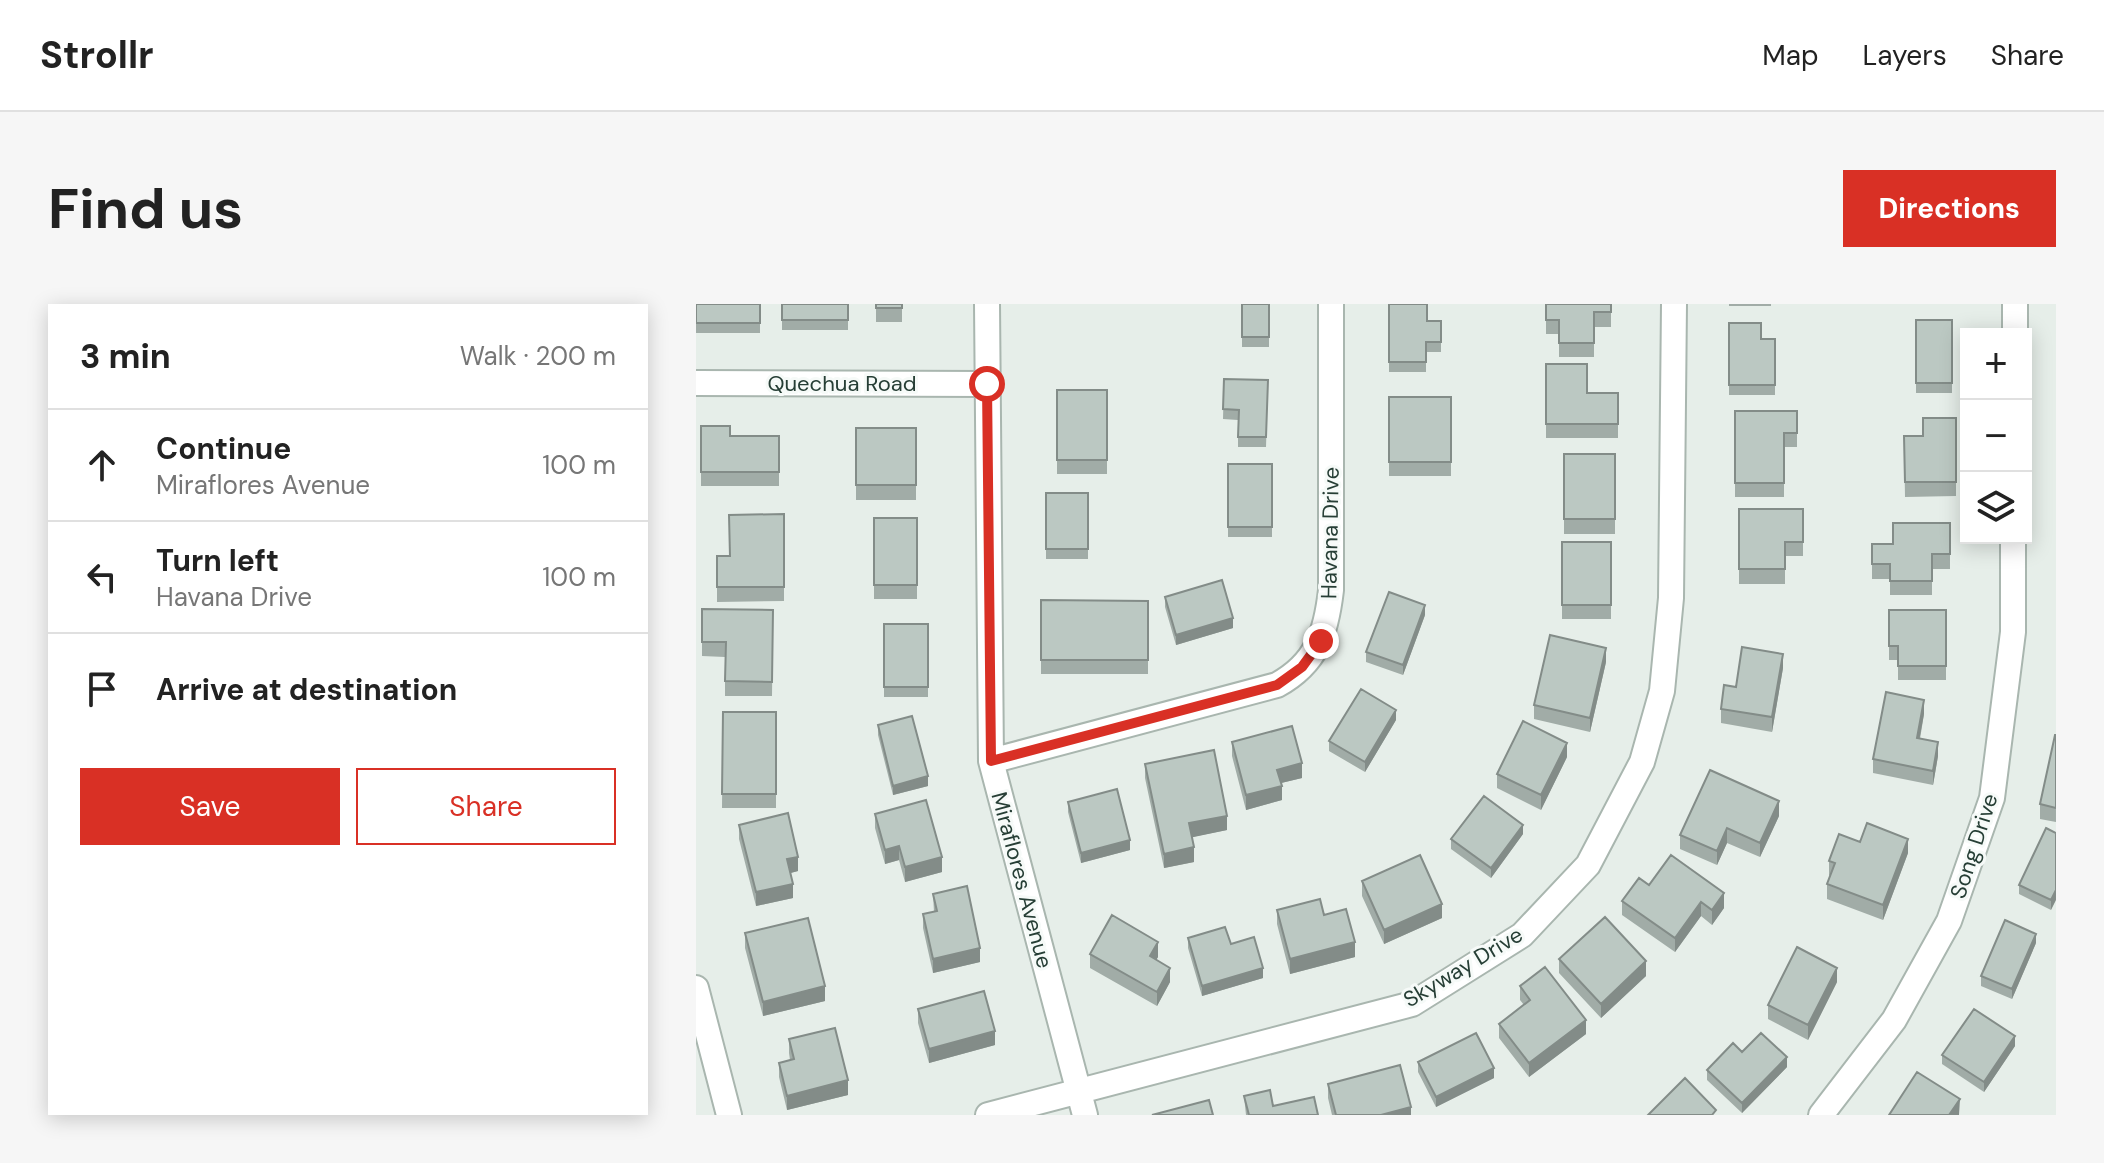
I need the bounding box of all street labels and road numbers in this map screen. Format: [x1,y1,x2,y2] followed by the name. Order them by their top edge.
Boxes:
[767,369,917,398] street label: Quechua Road
[1314,467,1346,599] street label: Havana Drive
[985,789,1059,971] street label: Miraflores Avenue
[1943,790,2005,902] street label: Song Drive
[1398,920,1528,1014] street label: Skyway Drive

